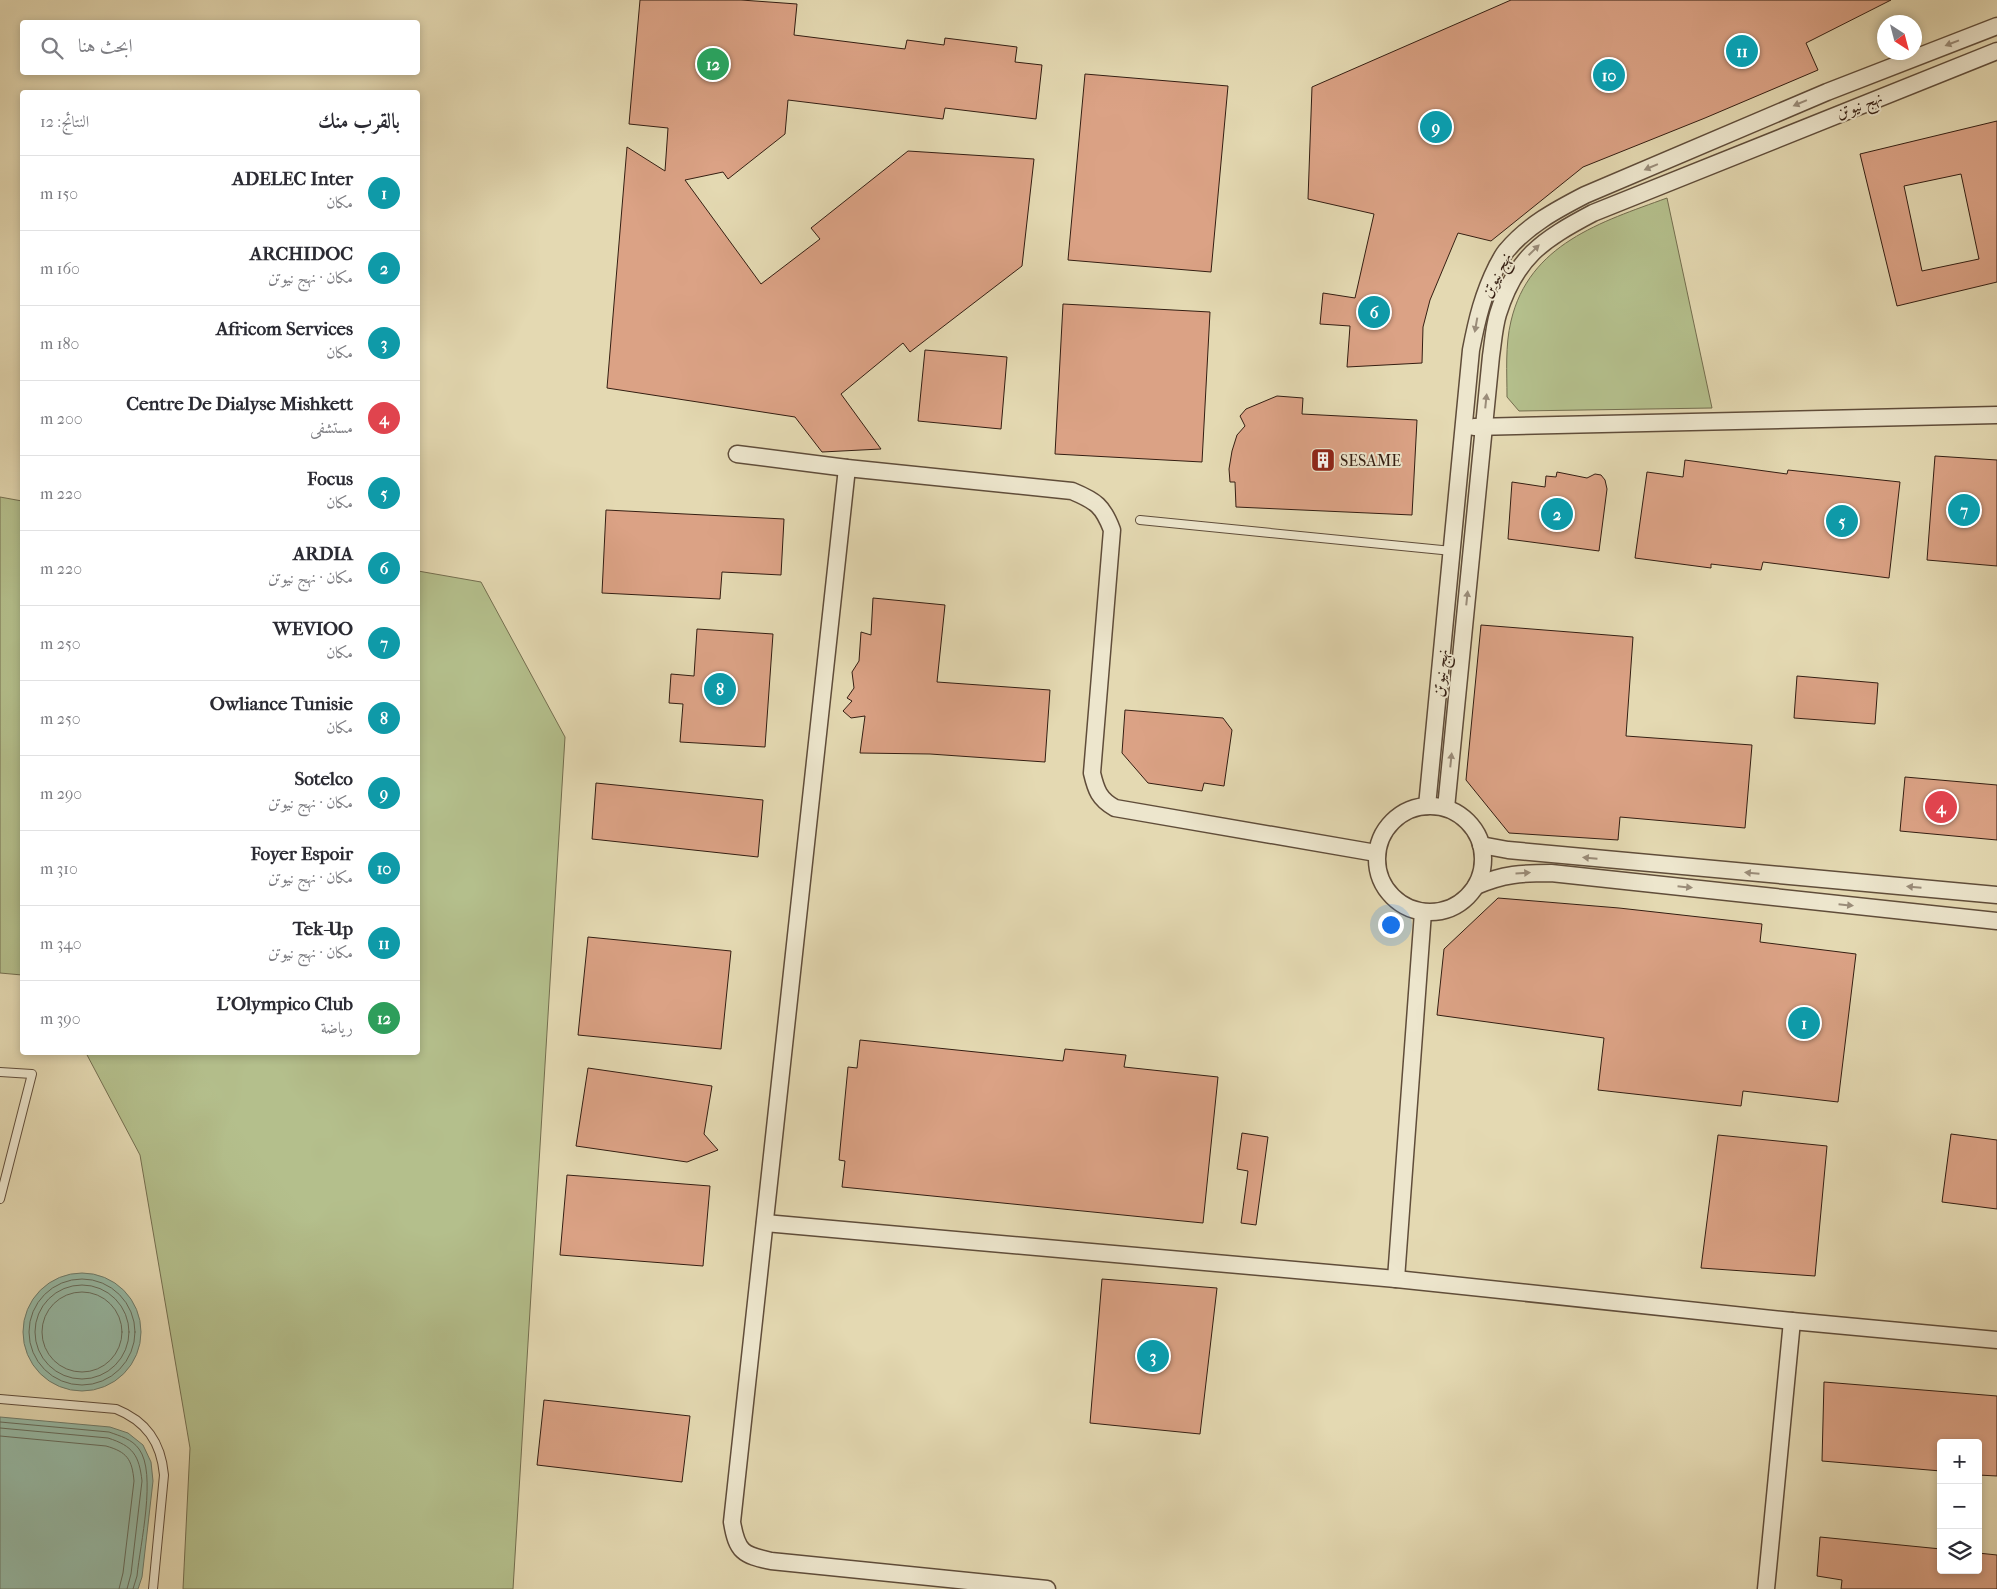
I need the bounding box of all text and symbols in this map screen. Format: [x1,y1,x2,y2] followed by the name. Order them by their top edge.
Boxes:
[1877,15,1922,60] north arrow
[20,20,420,75] search box
[1726,32,1758,70] pin: 11
[38,34,66,62] icon: search
[78,35,133,57] text: ابحث هنا
[1944,40,1959,47] one-way arrow
[697,45,729,83] pin: 12
[1593,56,1625,94] pin: 10
[1833,88,1887,127] street label: نهج نيوتن
[1793,100,1808,107] one-way arrow
[1420,108,1452,146] pin: 9
[318,109,400,133] text: بالقرب منك
[40,112,89,131] text: النتائج: 12
[1644,163,1658,171] one-way arrow
[232,168,353,190] text: ADELEC Inter
[40,184,78,203] text: 150 m
[381,184,387,203] text: 1
[326,193,353,212] text: مكان
[250,243,353,265] text: ARCHIDOC
[1528,245,1540,257] one-way arrow
[1477,249,1520,303] street label: نهج نيوتن
[40,259,80,278] text: 160 m
[380,259,388,278] text: 2
[268,268,353,287] text: مكان · نهج نيوتن
[1358,293,1390,331] pin: 6
[1471,317,1479,333] one-way arrow
[216,318,353,340] text: Africom Services
[40,334,79,353] text: 180 m
[381,334,387,353] text: 3
[326,343,353,362] text: مكان
[126,393,353,415] text: Centre De Dialyse Mishkett
[1482,393,1490,409] one-way arrow
[40,409,83,428] text: 200 m
[379,409,389,428] text: 4
[310,418,353,437] text: مستشفى
[1310,447,1336,473] building icon: SESAME
[1340,451,1401,470] place label: SESAME
[307,468,353,490] text: Focus
[40,484,82,503] text: 220 m
[381,484,387,503] text: 5
[1948,491,1980,529] pin: 7
[326,493,353,512] text: مكان
[1541,495,1573,533] pin: 2
[1826,502,1858,540] pin: 5
[293,543,353,565] text: ARDIA
[40,559,82,578] text: 220 m
[380,559,388,578] text: 6
[268,568,353,587] text: مكان · نهج نيوتن
[1463,590,1471,606] one-way arrow
[273,618,353,640] text: WEVIOO
[40,634,81,653] text: 250 m
[380,634,388,653] text: 7
[326,643,353,662] text: مكان
[1428,648,1457,698] street label: نهج نيوتن
[704,670,736,708] pin: 8
[210,693,353,715] text: Owliance Tunisie
[40,709,81,728] text: 250 m
[380,709,388,728] text: 8
[326,718,353,737] text: مكان
[1447,751,1455,767] one-way arrow
[294,768,353,790] text: Sotelco
[40,784,82,803] text: 290 m
[380,784,388,803] text: 9
[1925,788,1957,826] pin: 4
[268,793,353,812] text: مكان · نهج نيوتن
[250,843,353,865] text: Foyer Espoir
[1582,854,1598,862] one-way arrow
[40,859,78,878] text: 310 m
[377,859,391,878] text: 10
[268,868,353,887] text: مكان · نهج نيوتن
[1743,868,1759,876] one-way arrow
[1515,869,1531,877] one-way arrow
[1677,883,1693,891] one-way arrow
[1905,883,1921,891] one-way arrow
[1839,901,1855,909] one-way arrow
[1378,912,1404,938] your location
[293,918,353,940] text: Tek-Up
[40,934,82,953] text: 340 m
[378,934,390,953] text: 11
[268,943,353,962] text: مكان · نهج نيوتن
[217,993,353,1015] text: L'Olympico Club
[1788,1004,1820,1042] pin: 1
[40,1009,81,1028] text: 390 m
[377,1009,391,1028] text: 12
[321,1018,353,1037] text: رياضة
[1137,1337,1169,1375] pin: 3
[1937,1439,1982,1574] map controls
[1937,1439,1982,1484] button: +
[1937,1484,1982,1529] button: −
[1937,1529,1982,1574] button: layers

